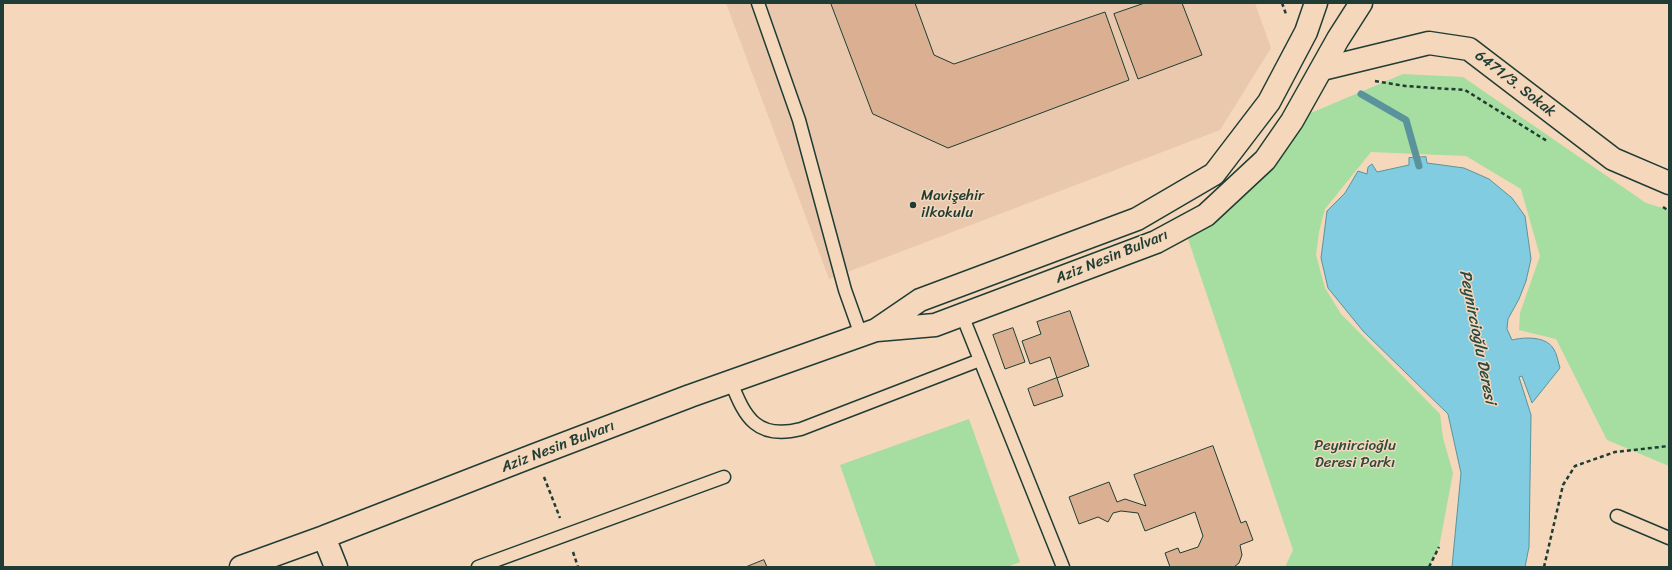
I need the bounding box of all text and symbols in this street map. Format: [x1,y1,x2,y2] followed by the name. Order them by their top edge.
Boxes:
[1471,47,1559,121] street label: 6471/3. Sokak
[921,187,984,222] place label: Mavişehir ilkokulu
[908,200,918,210] marker: Mavişehir ilkokulu
[1053,226,1171,288] street label: Aziz Nesin Bulvarı
[1455,268,1499,406] water label: Peynircioğlu Deresi
[499,417,617,477] street label: Aziz Nesin Bulvarı
[1314,437,1396,472] park label: Peynircioğlu Deresi Parkı

